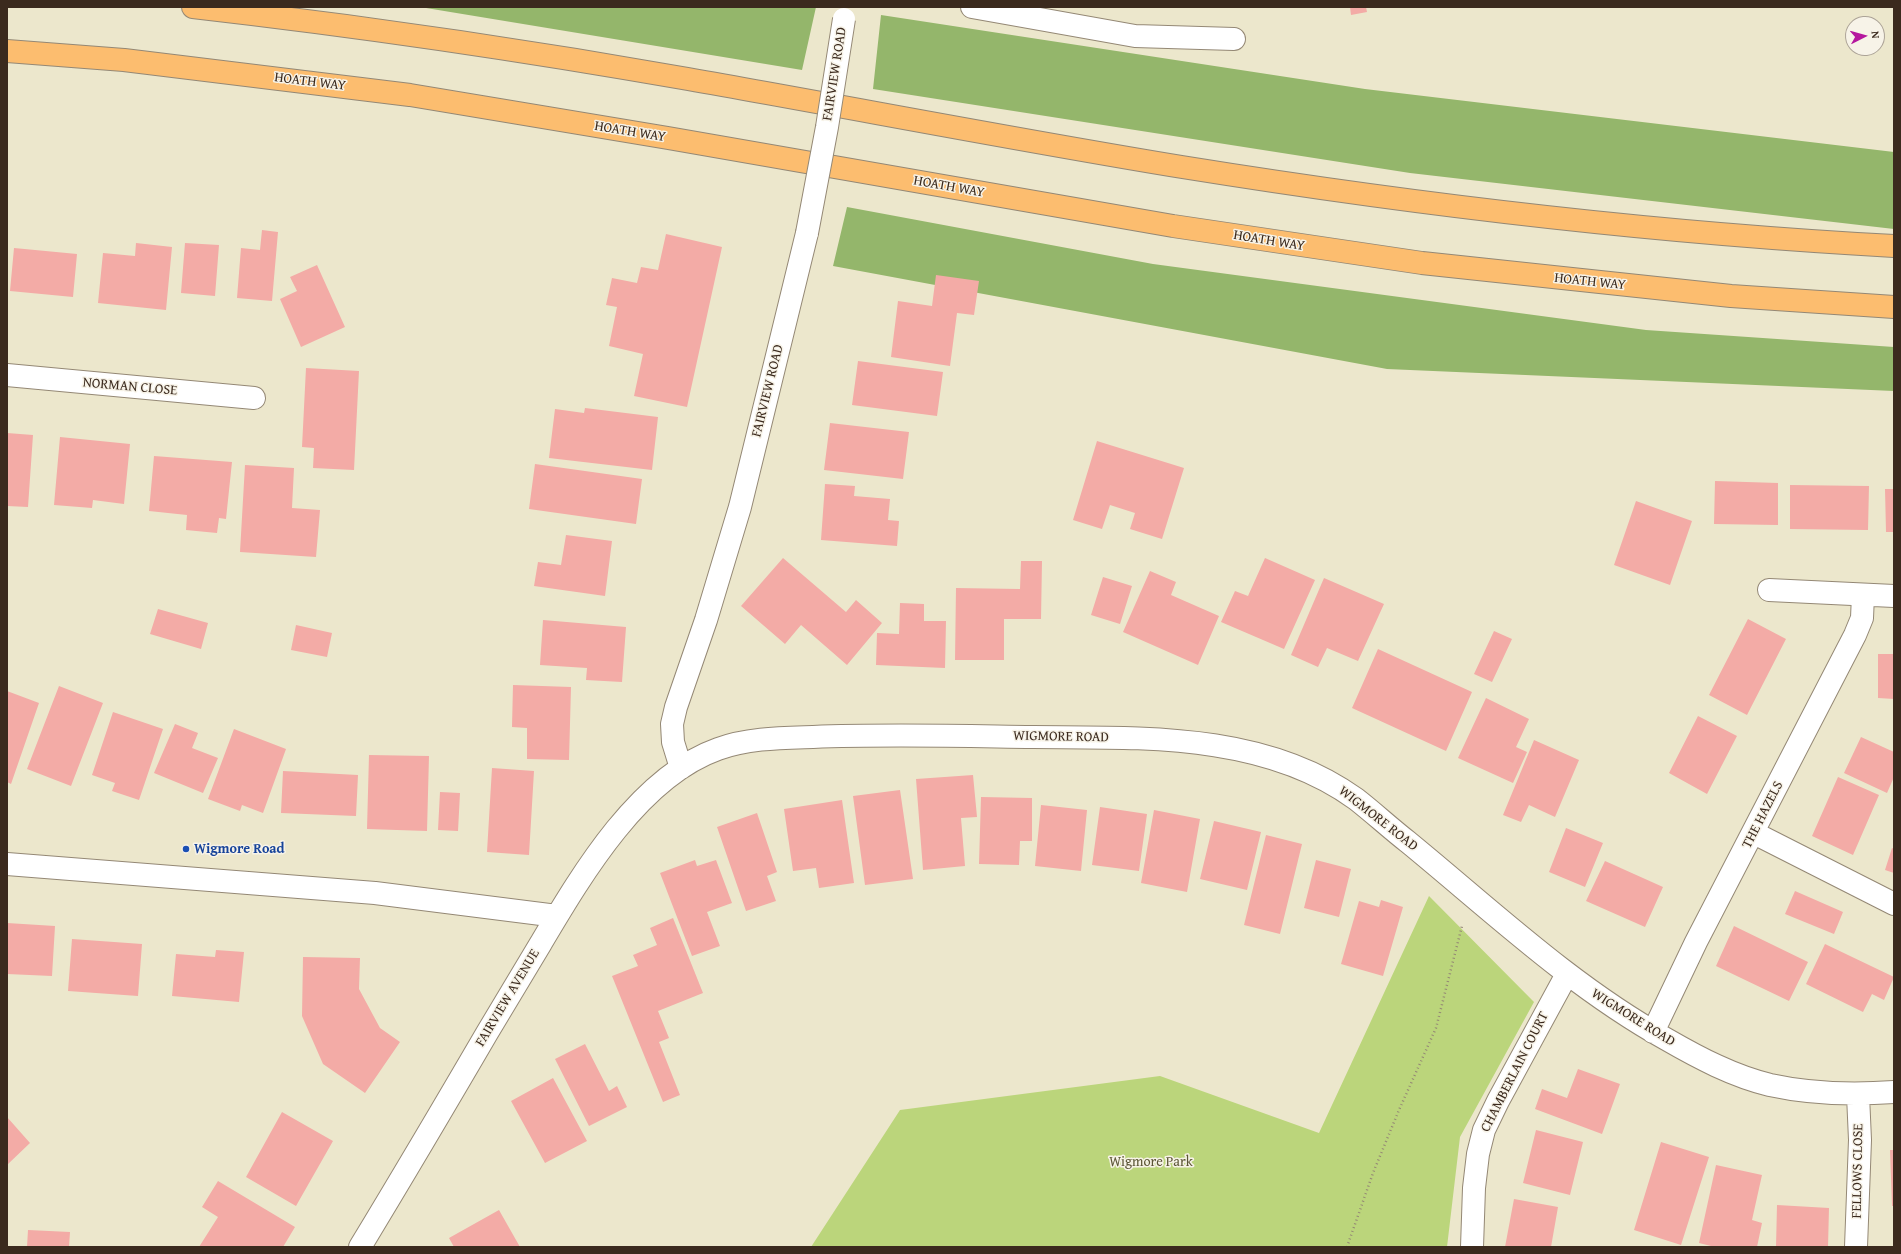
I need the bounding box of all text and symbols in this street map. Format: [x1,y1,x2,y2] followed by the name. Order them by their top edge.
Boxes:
[1845,16,1885,56] north arrow
[819,26,851,122] street label: FAIRVIEW ROAD
[1868,30,1884,39] text: N
[273,69,347,95] street label: HOATH WAY
[593,118,667,146] street label: HOATH WAY
[912,172,986,202] street label: HOATH WAY
[1232,227,1306,255] street label: HOATH WAY
[1553,270,1627,294] street label: HOATH WAY
[748,343,788,439] street label: FAIRVIEW ROAD
[82,375,178,399] street label: NORMAN CLOSE
[1013,728,1109,746] street label: WIGMORE ROAD
[1739,779,1787,851] street label: THE HAZELS
[1335,783,1421,855] street label: WIGMORE ROAD
[194,841,285,857] place label: Wigmore Road
[181,844,191,854] marker: Wigmore Road
[472,946,544,1050] street label: FAIRVIEW AVENUE
[1588,985,1678,1051] street label: WIGMORE ROAD
[1477,1009,1553,1135] street label: CHAMBERLAIN COURT
[1849,1123,1867,1219] street label: FELLOWS CLOSE
[1109,1154,1193,1170] park label: Wigmore Park

